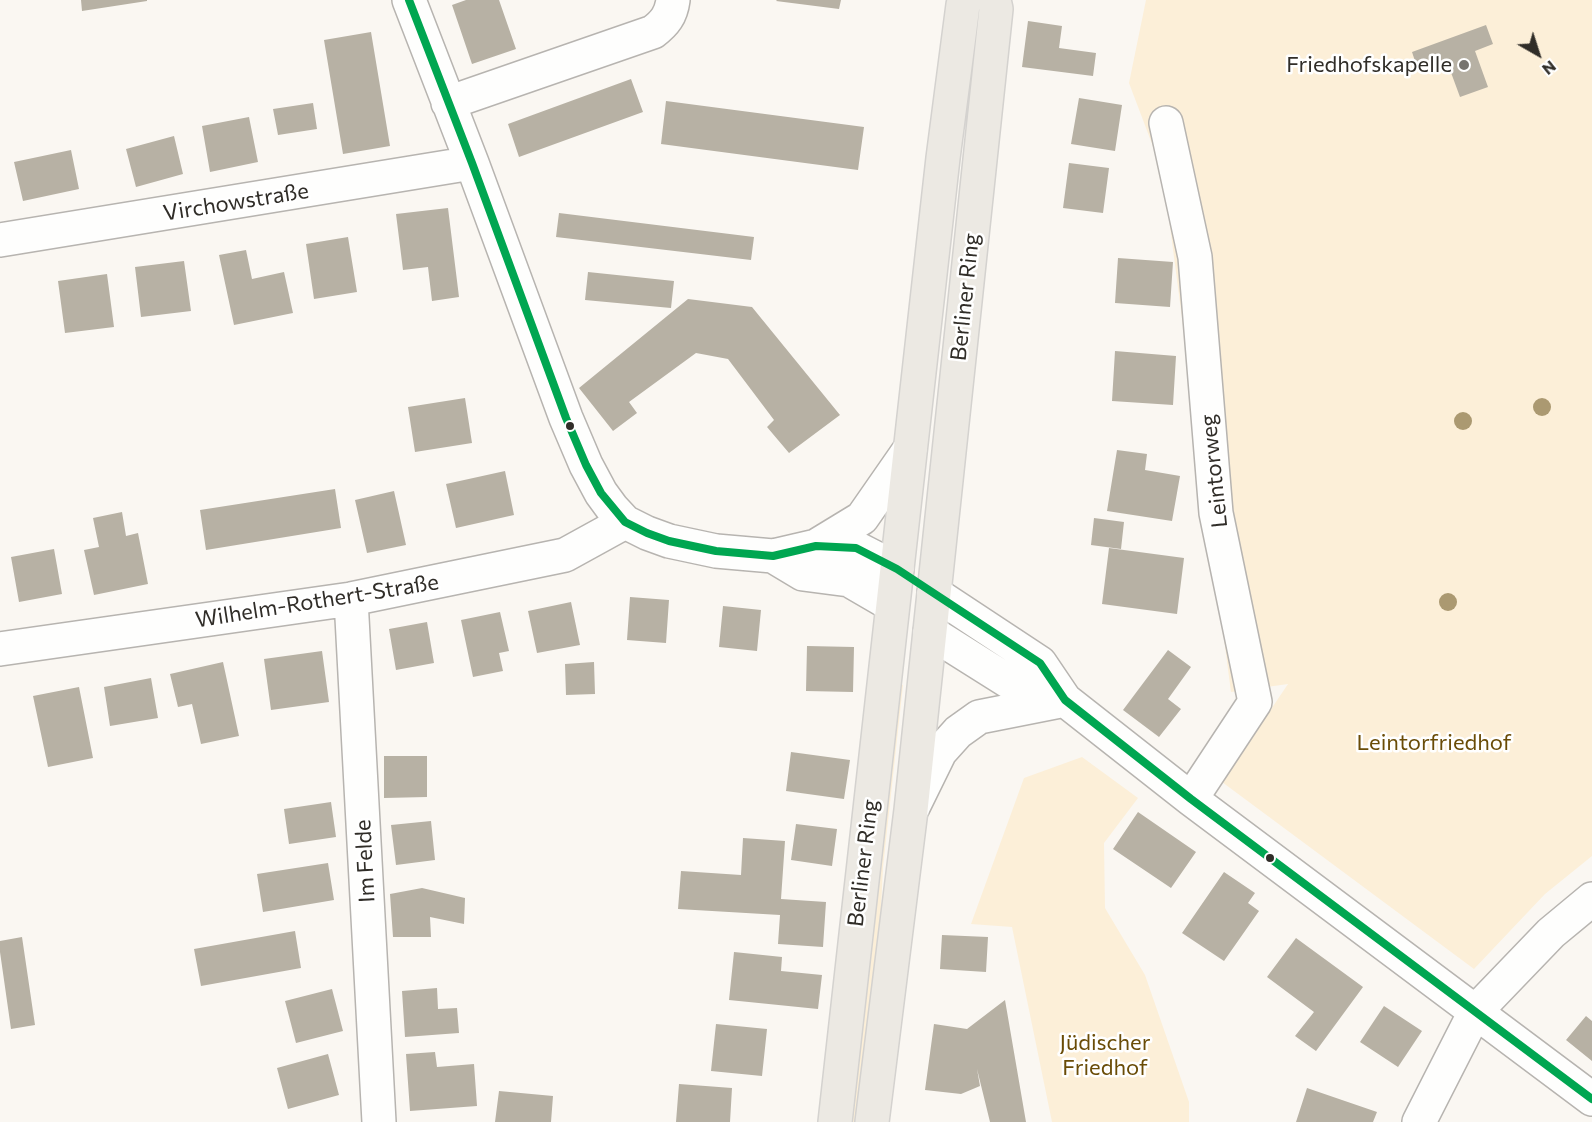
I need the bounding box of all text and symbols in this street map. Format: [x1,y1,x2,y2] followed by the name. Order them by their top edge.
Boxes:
[1508,24,1568,84] north arrow
[1286,52,1452,78] place label: Friedhofskapelle
[1539,57,1560,80] text: N
[1457,58,1471,72] marker: Friedhofskapelle
[161,177,311,227] street label: Virchowstraße
[945,232,985,362] street label: Berliner Ring
[1195,413,1233,529] street label: Leintorweg
[564,420,576,432] unlabelled marker
[193,569,441,633] street label: Wilhelm-Rothert-Straße
[1357,730,1511,756] park label: Leintorfriedhof
[842,798,884,928] street label: Berliner Ring
[350,819,380,903] street label: Im Felde
[1264,852,1276,864] unlabelled marker
[1060,1030,1150,1082] park label: Jüdischer Friedhof

